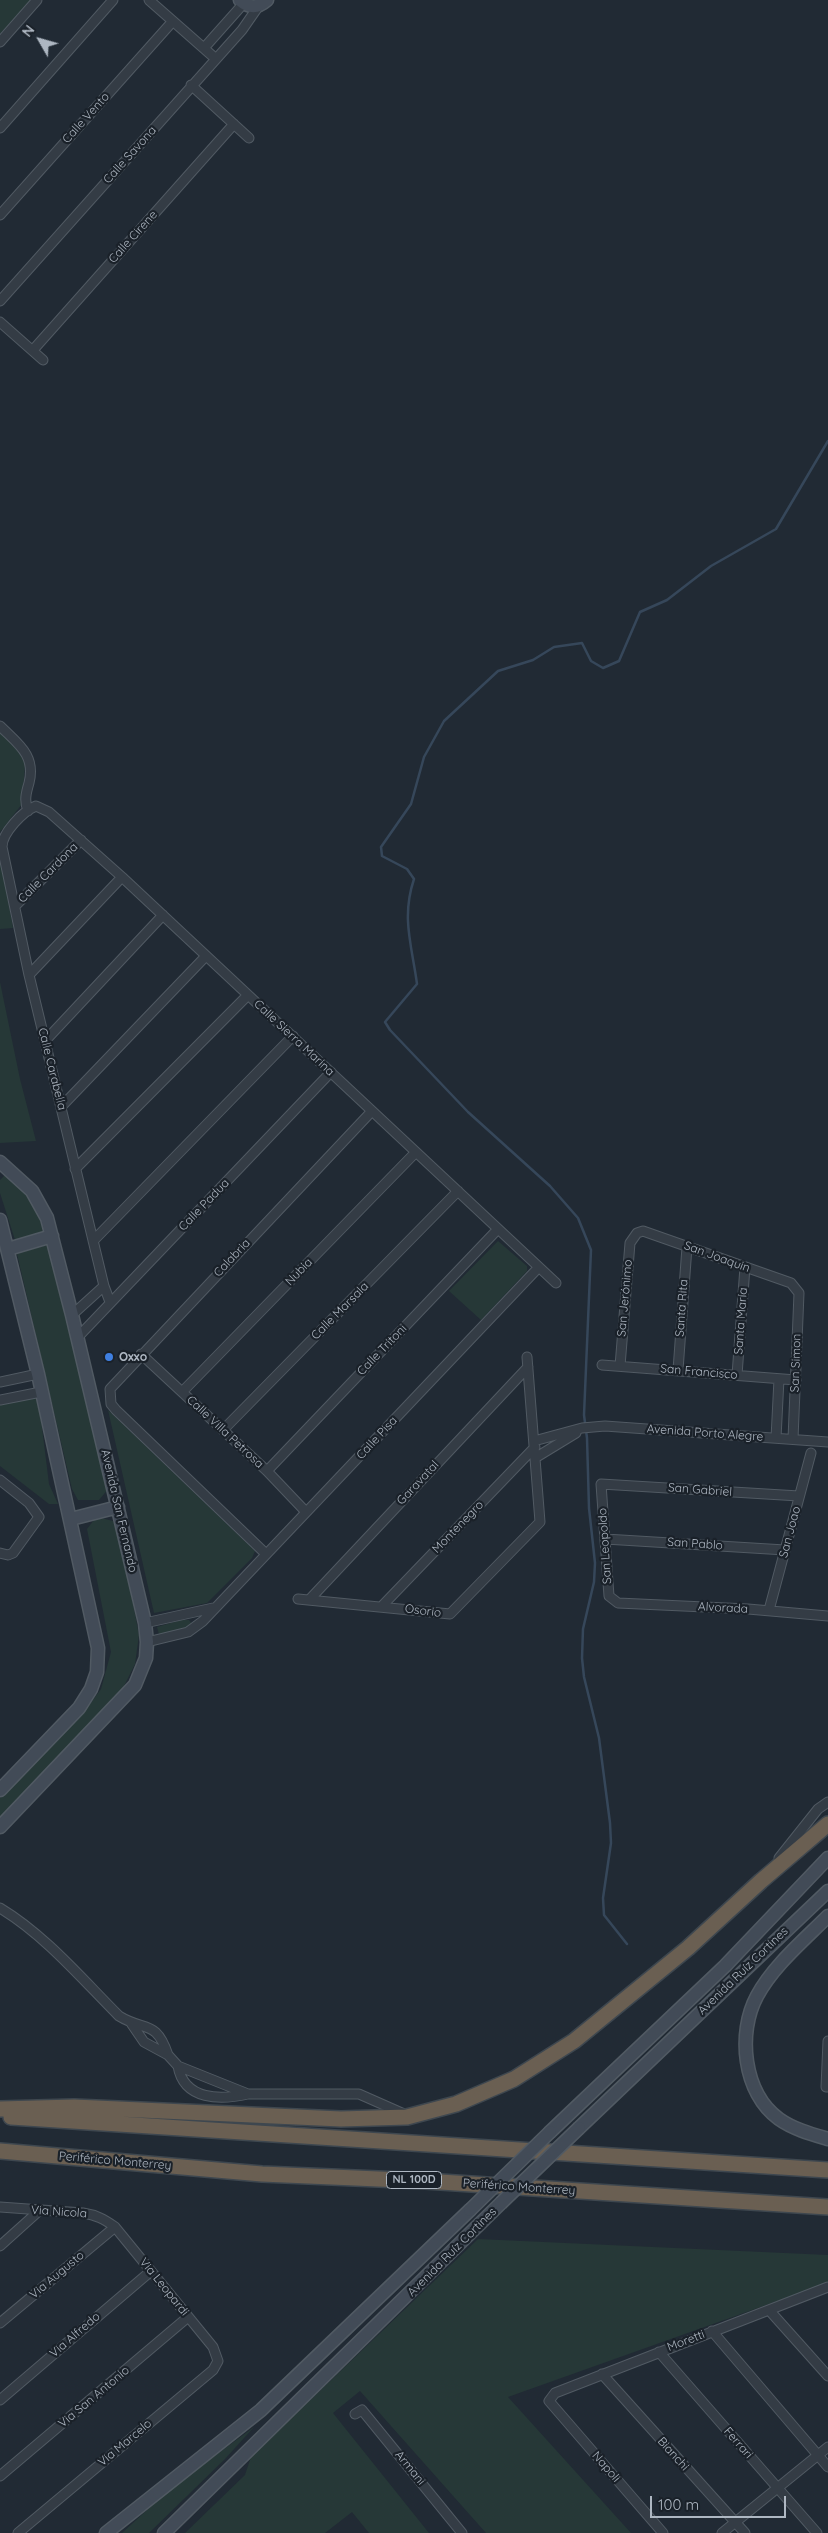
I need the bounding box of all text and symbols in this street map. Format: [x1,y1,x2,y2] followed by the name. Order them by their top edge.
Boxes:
[15,15,65,65] north arrow
[18,21,38,40] text: N
[59,90,113,146] street label: Calle Vento
[101,123,159,187] street label: Calle Savona
[106,208,160,266] street label: Calle Cirene
[15,840,81,906] street label: Calle Cardona
[251,997,337,1079] street label: Calle Sierra Marina
[35,1026,69,1112] street label: Calle Carabella
[176,1176,232,1234] street label: Calle Padua
[211,1236,253,1280] street label: Calabria
[682,1238,752,1276] street label: San Joaquin
[282,1255,316,1289] street label: Nubia
[614,1259,636,1337] street label: San Jerónimo
[308,1279,372,1343] street label: Calle Marsala
[673,1279,691,1337] street label: Santa Rita
[731,1287,751,1355] street label: Santa María
[354,1322,410,1378] street label: Calle Tritoni
[788,1333,804,1393] street label: San Simon
[119,1350,147,1364] place label: Oxxo
[103,1351,115,1363] marker: Oxxo
[660,1361,738,1383] street label: San Francisco
[184,1393,266,1471] street label: Calle Villa Petrosa
[354,1414,400,1462] street label: Calle Pisa
[646,1422,764,1444] street label: Avenida Porto Alegre
[98,1448,140,1574] street label: Avenida San Fernando
[394,1458,442,1508] street label: Garavatal
[668,1481,732,1499] street label: San Gabriel
[429,1498,487,1556] street label: Montenegro
[776,1505,804,1559] street label: San Joao
[595,1507,615,1585] street label: San Leopoldo
[667,1535,723,1553] street label: San Pablo
[698,1600,748,1616] street label: Alvorada
[404,1602,442,1620] street label: Osorio
[695,1924,791,2018] street label: Avenida Ruíz Cortines
[58,2149,172,2173] street label: Periférico Monterrey
[386,2172,442,2188] road number: NL 100D
[462,2176,576,2198] street label: Periférico Monterrey
[31,2203,87,2221] street label: Via Nicola
[405,2205,499,2299] street label: Avenida Ruíz Cortines
[27,2248,87,2302] street label: Via Augusto
[136,2255,192,2319] street label: Via Leopardi
[47,2309,103,2361] street label: Via Alfredo
[665,2327,707,2355] street label: Moretti
[56,2363,132,2431] street label: Via San Antonio
[95,2416,155,2470] street label: Via Marcelo
[720,2424,756,2462] street label: Ferrari
[654,2434,692,2474] street label: Bianchi
[392,2448,428,2488] street label: Armani
[589,2449,623,2485] street label: Napoli
[653,2486,789,2518] scale bar
[658,2495,699,2514] text: 100 m

